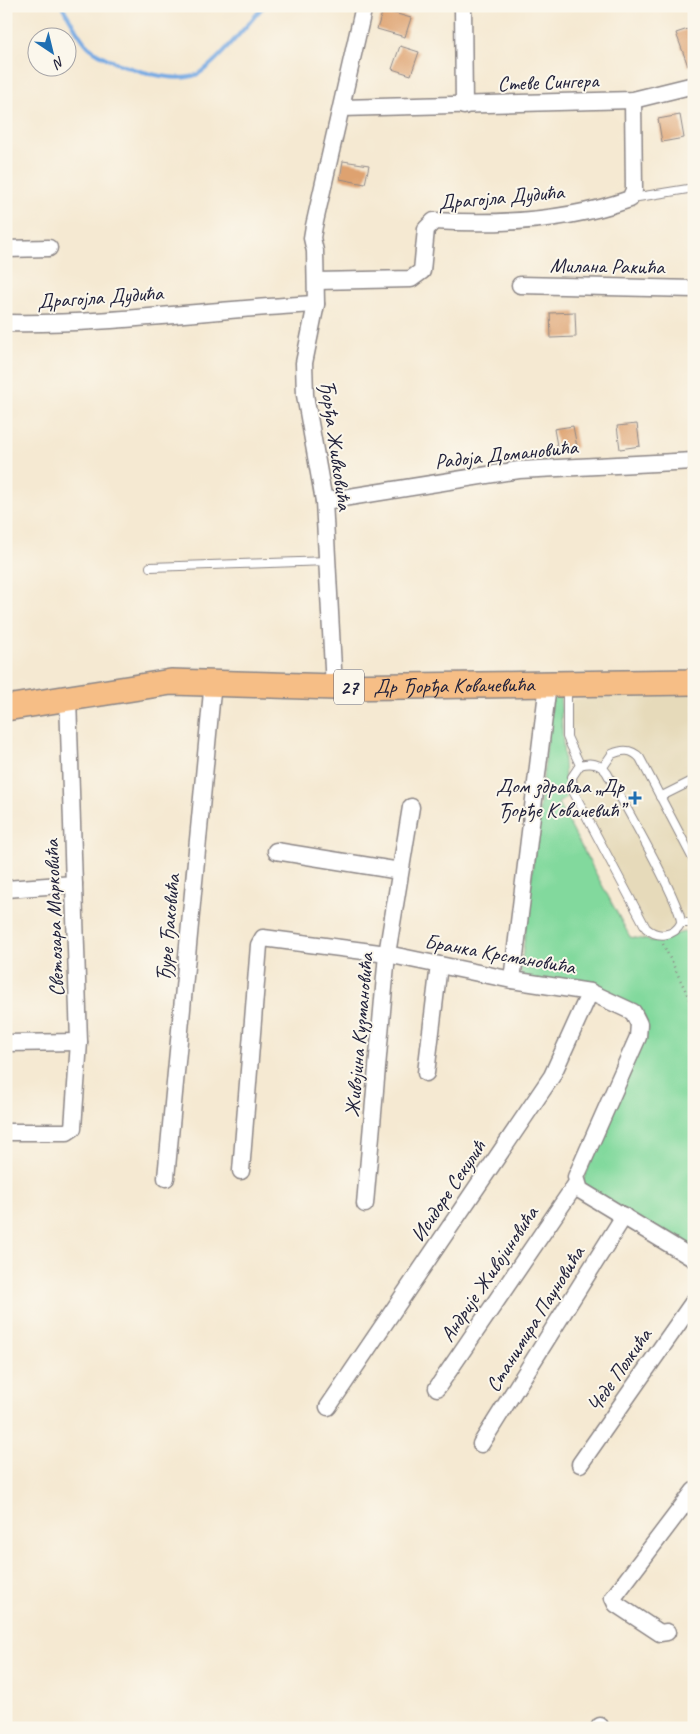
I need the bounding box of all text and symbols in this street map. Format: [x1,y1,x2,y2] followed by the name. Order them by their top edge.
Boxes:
[28,28,78,78] north arrow
[49,53,68,73] text: N
[497,67,600,97] street label: Стеве Сингера
[437,178,567,215] street label: Драгојла Дудића
[550,252,666,280] street label: Милана Ракића
[36,280,166,314] street label: Драгојла Дудића
[313,378,358,514] street label: Ђорђа Живковића
[433,433,580,474] street label: Радоја Домановића
[334,670,364,704] road number: 27
[373,671,536,700] street label: Др Ђорђа Ковачевића
[496,773,628,824] place label: Дом здравља „Др Ђорђе Ковачевић”
[628,791,642,805] marker: Дом здравља „Др Ђорђе Ковачевић”
[38,837,70,997] street label: Светозара Марковића
[150,871,187,983] street label: Ђуре Ђаковића
[423,928,579,980] street label: Бранка Крсмановића
[339,950,379,1118] street label: Живојина Кузмановића
[405,1135,492,1247] street label: Исидоре Секулић
[434,1200,545,1347] street label: Андрије Живојиновића
[480,1240,591,1397] street label: Станимира Пауновића
[581,1322,658,1417] street label: Чеде Полкића

